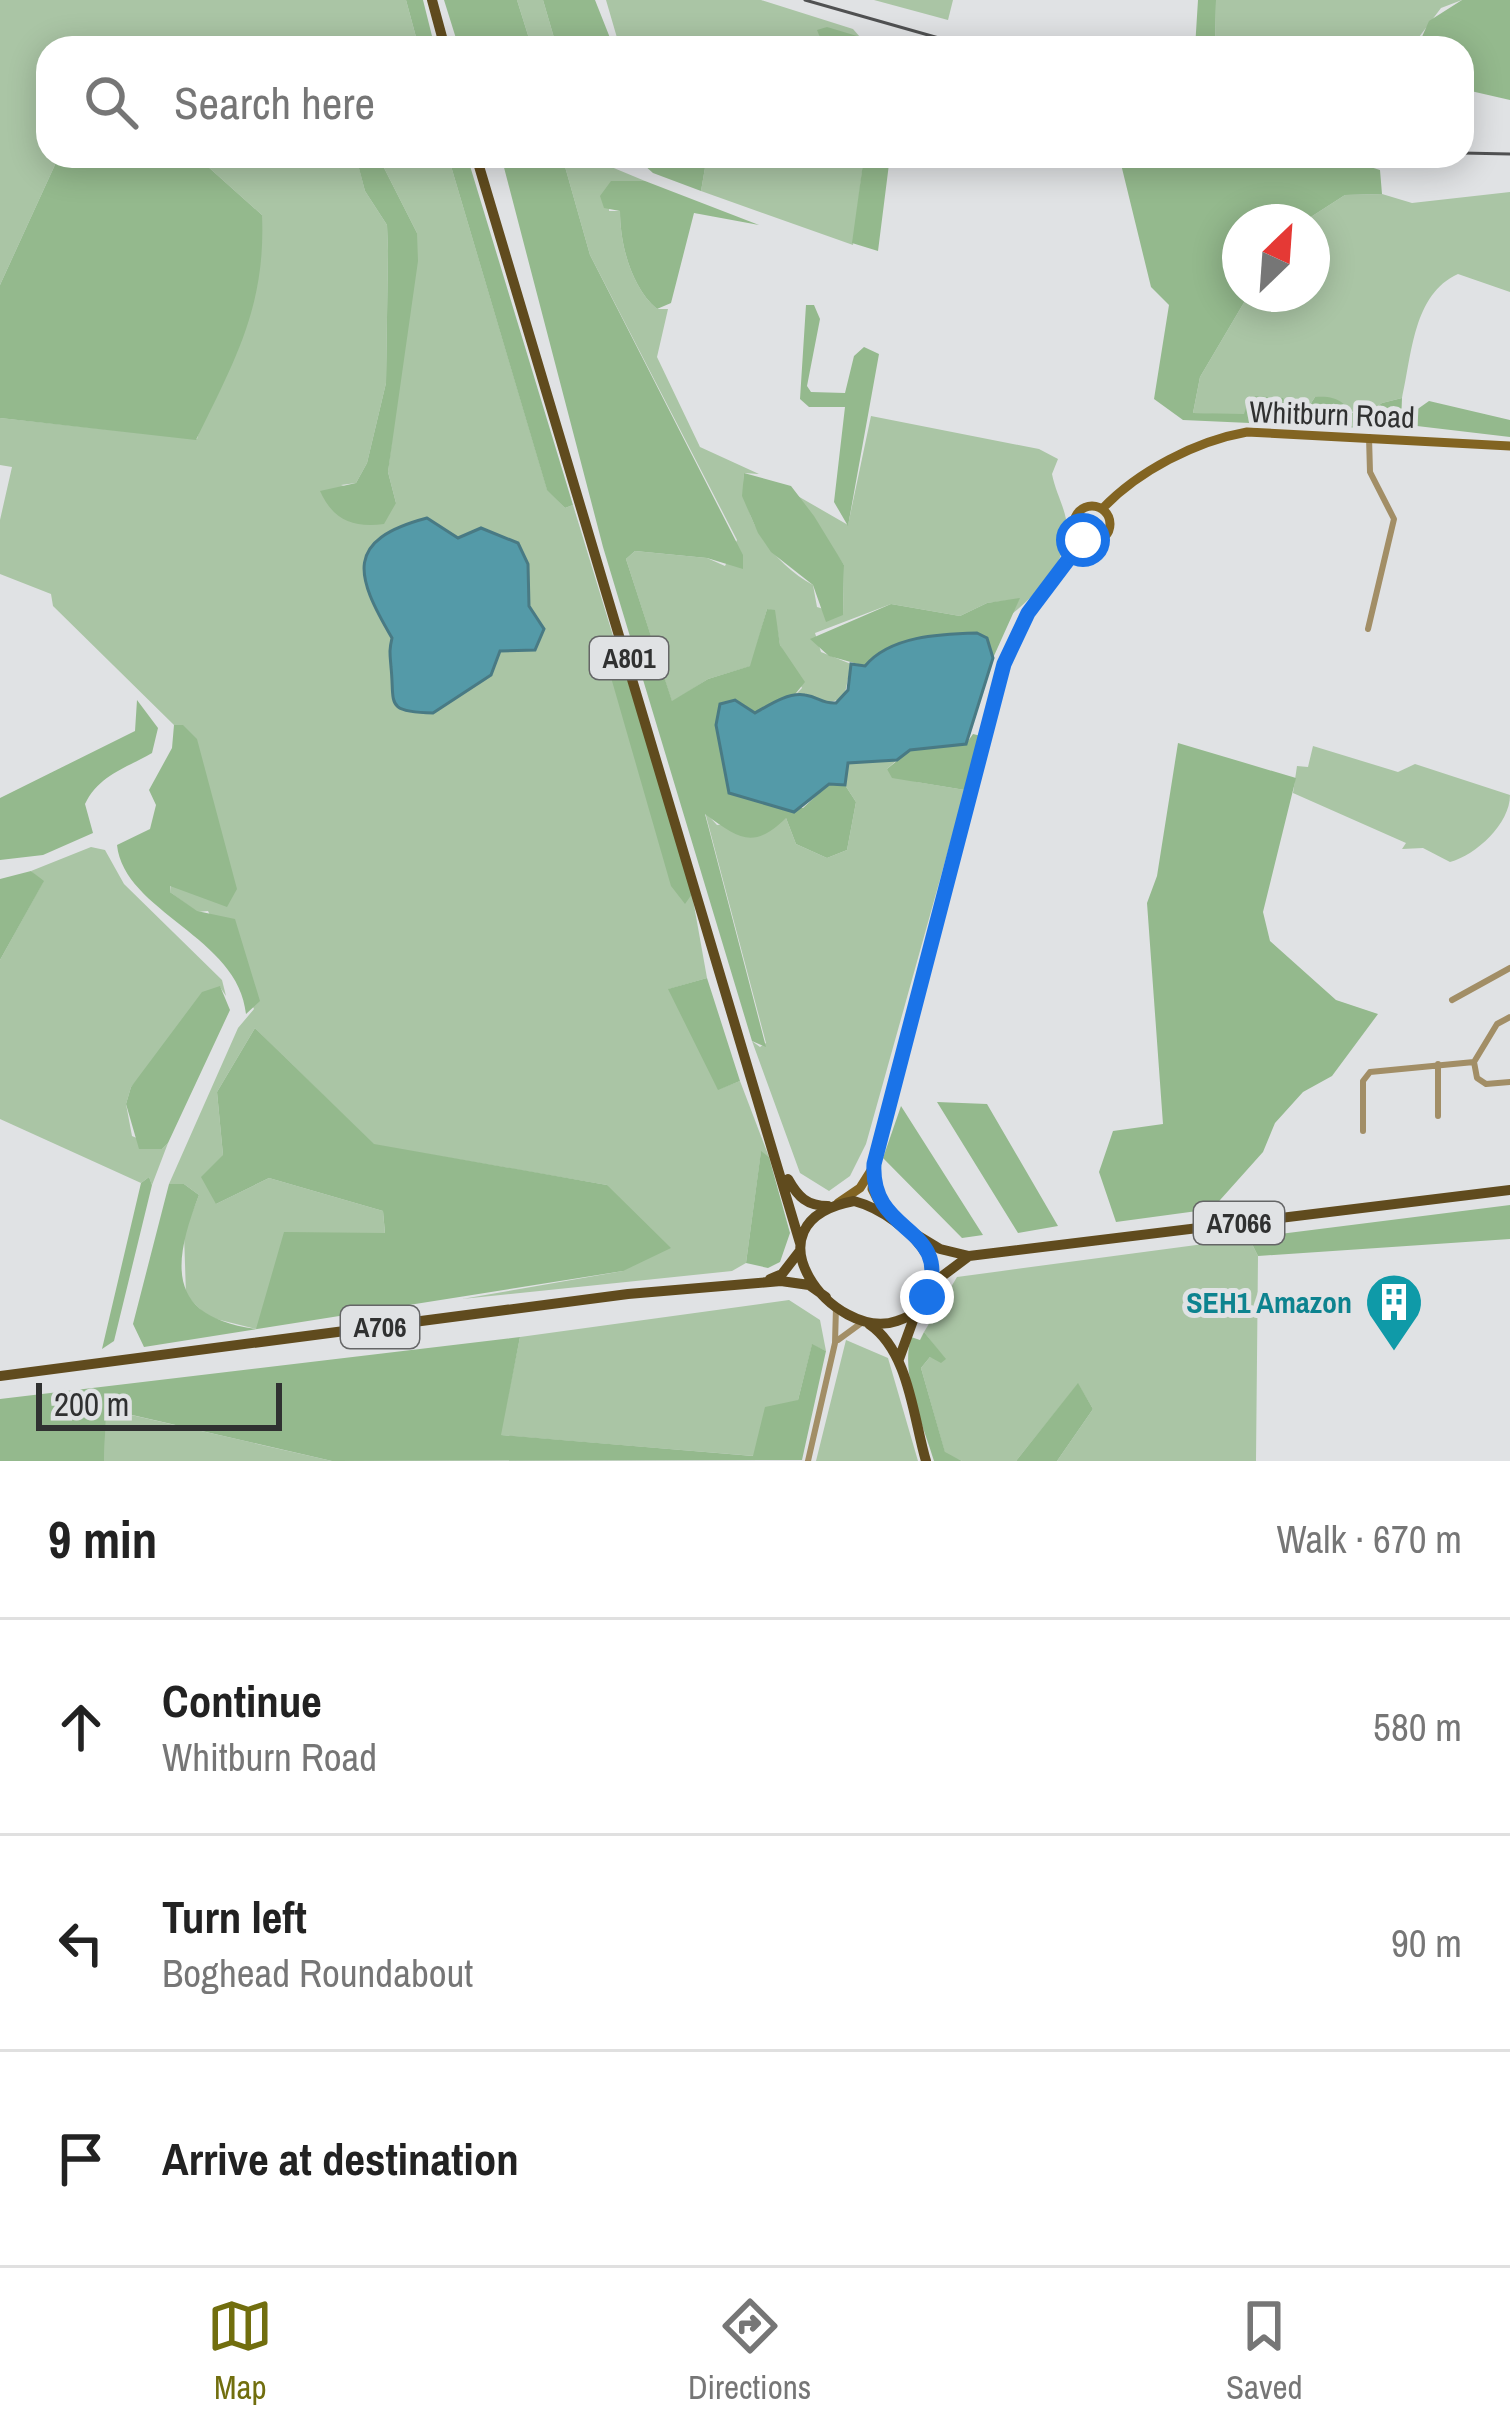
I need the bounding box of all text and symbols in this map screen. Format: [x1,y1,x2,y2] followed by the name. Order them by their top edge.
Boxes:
[36,36,1474,168] search box
[78,69,144,135] icon: search
[174,72,375,133] text: Search here
[1222,204,1330,312] north arrow
[1249,391,1415,437] street label: Whitburn Road
[1056,513,1110,567] route start
[590,637,668,679] road number: A801
[1194,1202,1284,1244] road number: A7066
[900,1270,954,1324] route end
[1363,1271,1425,1353] building icon: SEH1 Amazon
[1186,1282,1352,1322] place label: SEH1 Amazon
[341,1306,419,1348] road number: A706
[36,1377,282,1430] scale bar
[54,1382,129,1426] text: 200 m
[48,1505,157,1574] text: 9 min
[1277,1513,1462,1565] text: Walk · 670 m
[162,1670,322,1731] text: Continue
[48,1694,114,1760] icon: ahead
[1373,1701,1462,1753] text: 580 m
[162,1731,377,1783] text: Whitburn Road
[162,1886,307,1947] text: Turn left
[48,1910,114,1976] icon: left
[1391,1917,1462,1969] text: 90 m
[162,1947,473,1999] text: Boghead Roundabout
[48,2126,114,2192] icon: arrive
[162,2128,519,2189] text: Arrive at destination
[207,2293,273,2409] tab: Map
[688,2293,811,2409] tab: Directions
[1226,2293,1303,2409] tab: Saved

